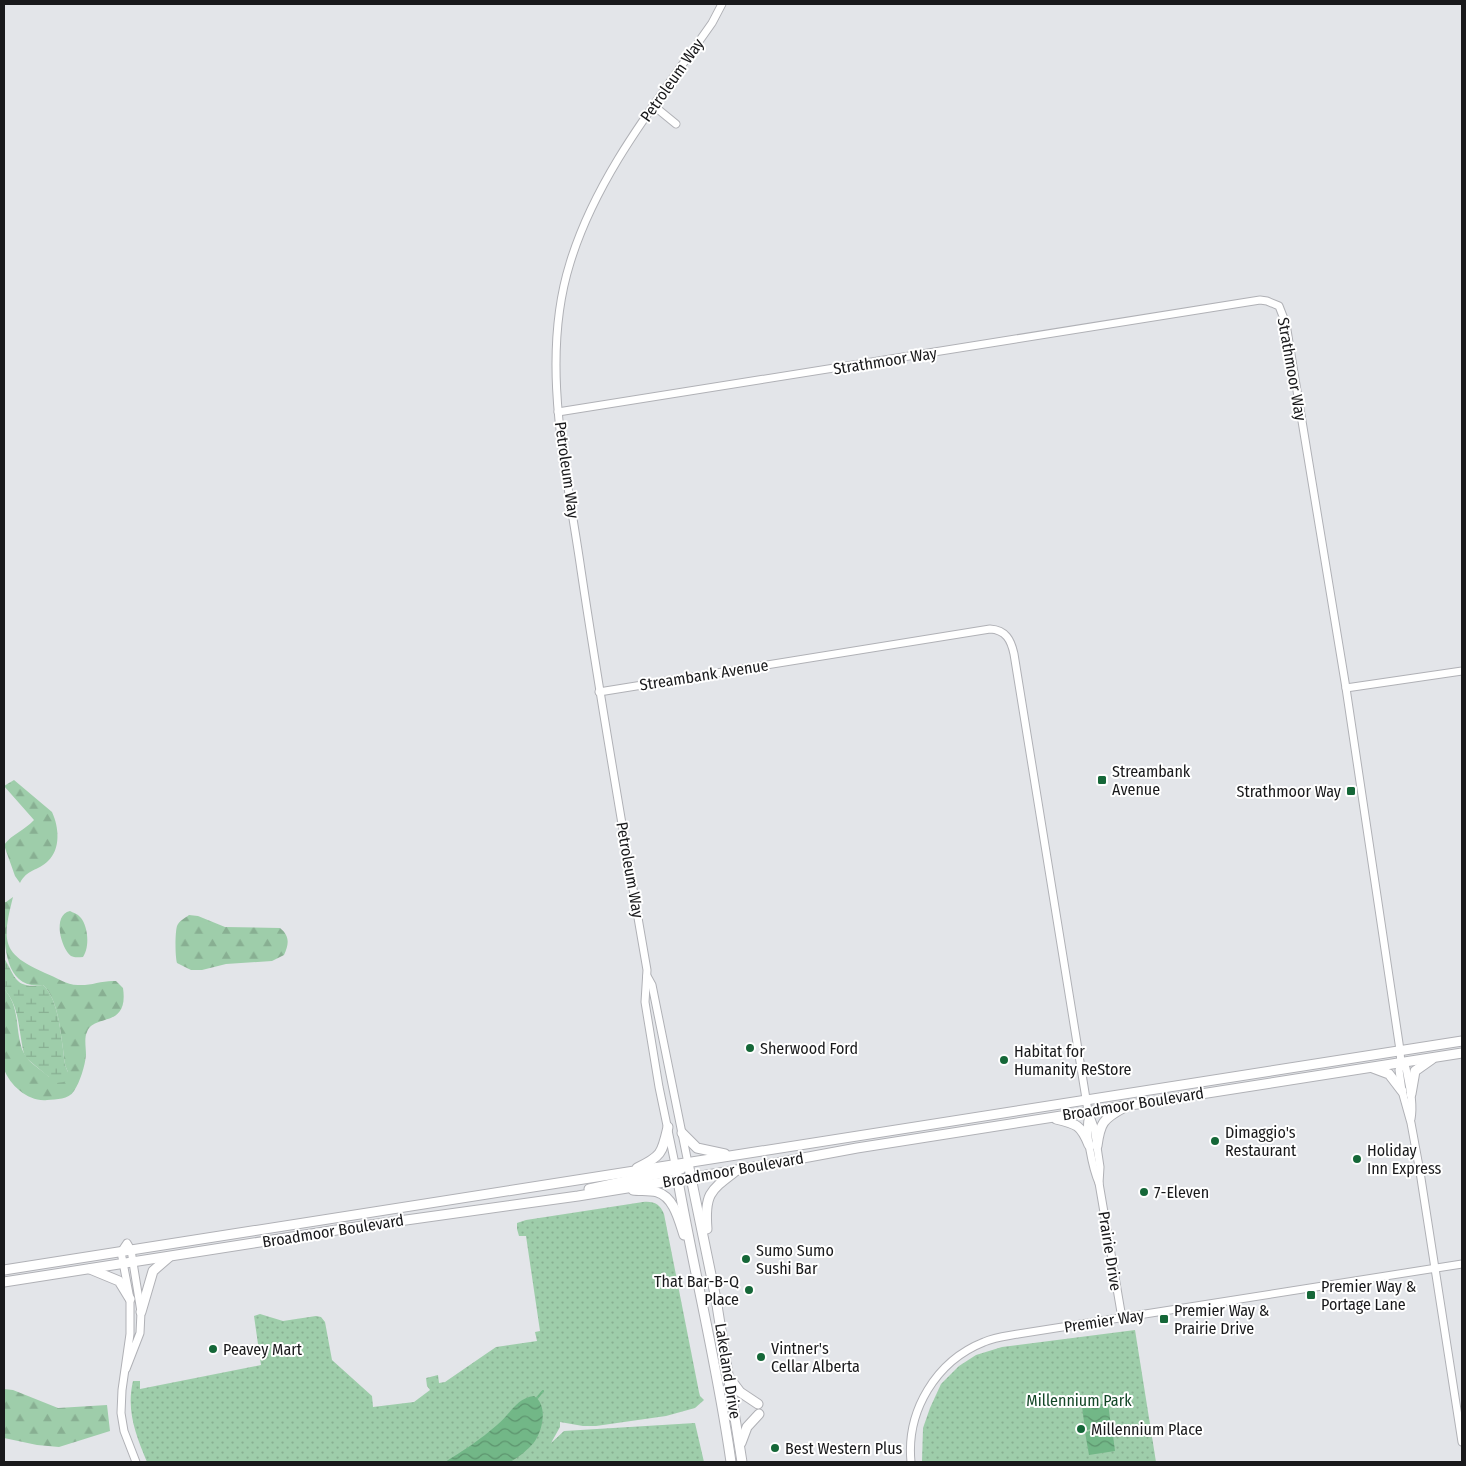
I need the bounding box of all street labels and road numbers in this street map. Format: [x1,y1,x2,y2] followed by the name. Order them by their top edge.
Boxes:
[636,34,708,125] street label: Petroleum Way
[1274,316,1311,423] street label: Strathmoor Way
[832,343,939,379] street label: Strathmoor Way
[551,421,583,520] street label: Petroleum Way
[638,655,770,695] street label: Streambank Avenue
[612,820,648,920] street label: Petroleum Way
[1061,1083,1205,1125] street label: Broadmoor Boulevard
[661,1148,805,1192] street label: Broadmoor Boulevard
[261,1210,405,1252] street label: Broadmoor Boulevard
[1094,1210,1126,1292] street label: Prairie Drive
[1063,1305,1146,1337] street label: Premier Way
[711,1322,745,1420] street label: Lakeland Drive

